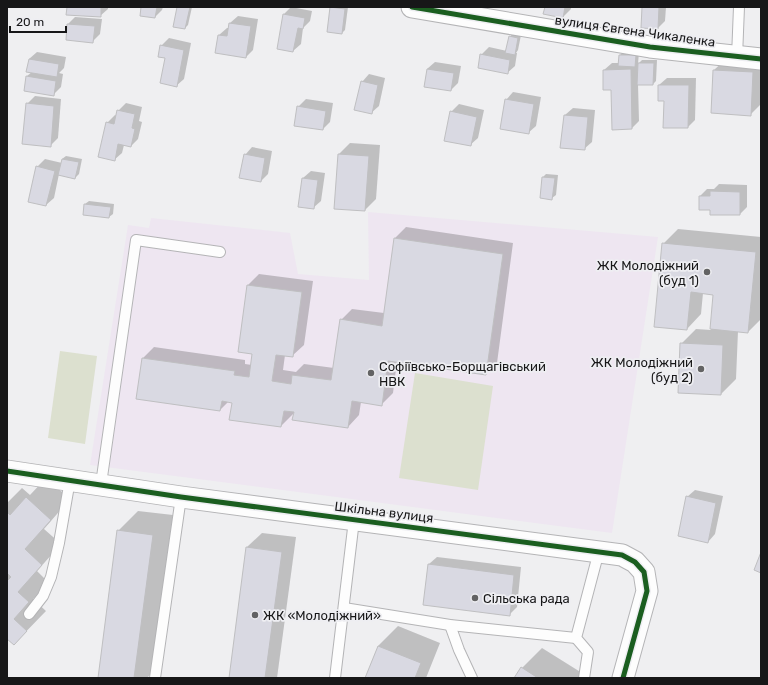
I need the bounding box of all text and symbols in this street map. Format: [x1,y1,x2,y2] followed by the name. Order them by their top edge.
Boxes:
[10,8,66,34] scale bar
[554,12,716,50] street label: вулиця Євгена Чикаленка
[16,15,44,29] text: 20 m
[597,258,699,288] place label: ЖК Молодіжний (буд 1)
[702,267,712,277] marker: ЖК Молодіжний (буд 1)
[591,355,693,385] place label: ЖК Молодіжний (буд 2)
[379,359,546,389] place label: Софіївсько-Борщагівський НВК
[696,364,706,374] marker: ЖК Молодіжний (буд 2)
[366,368,376,378] marker: Софіївсько-Борщагівський НВК
[334,498,434,526] street label: Шкільна вулиця
[483,591,570,606] place label: Сільська рада
[470,593,480,603] marker: Сільська рада
[263,608,381,623] place label: ЖК «Молодіжний»
[250,610,260,620] marker: ЖК «Молодіжний»

